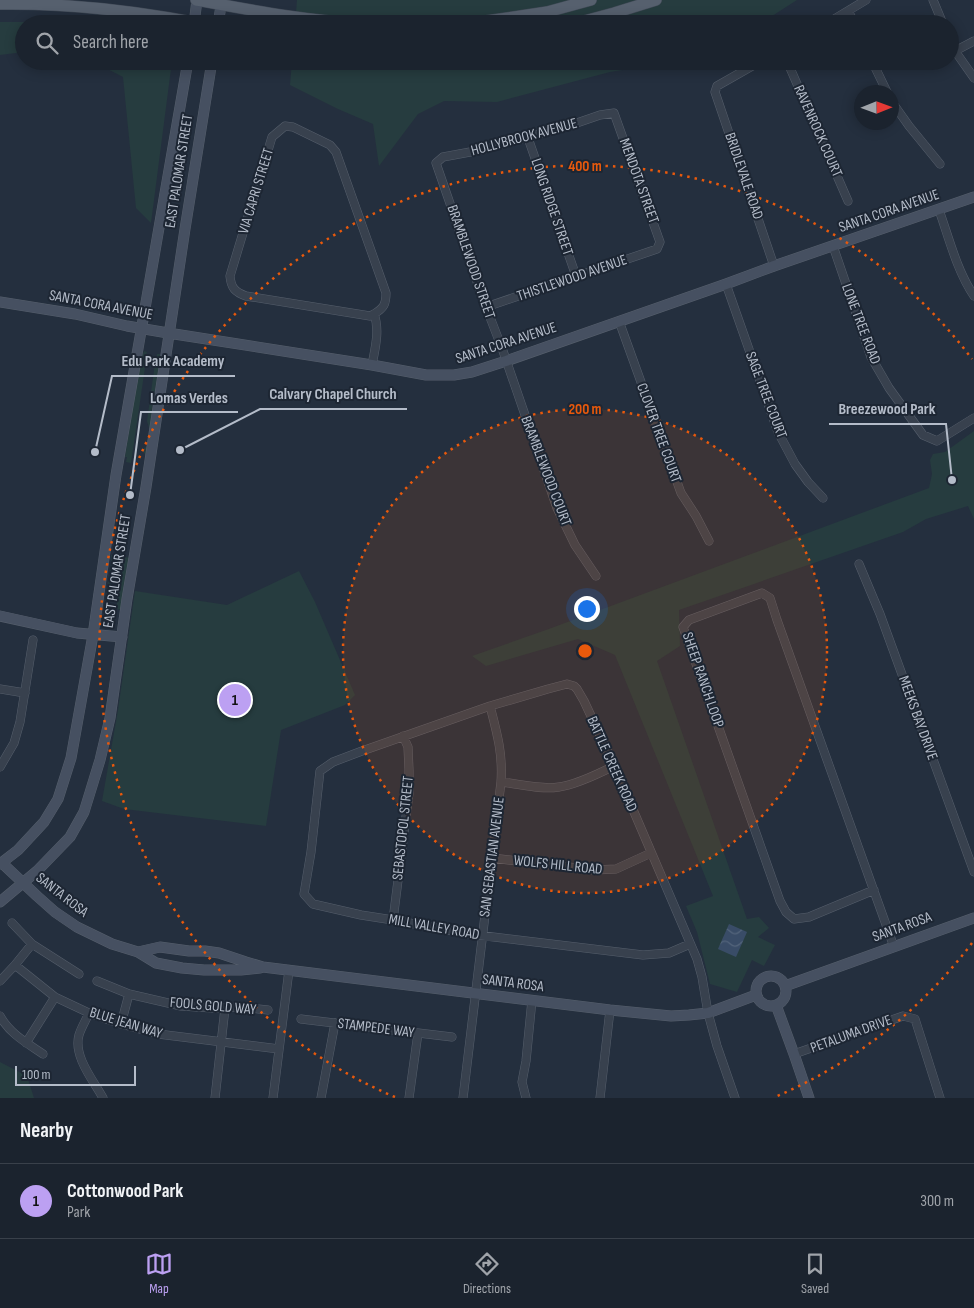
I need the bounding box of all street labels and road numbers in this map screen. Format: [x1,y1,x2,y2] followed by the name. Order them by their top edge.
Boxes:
[789,82,847,180] street label: RAVENROCK COURT
[161,113,197,229] street label: EAST PALOMAR STREET
[469,114,579,160] street label: HOLLYBROOK AVENUE
[720,130,768,222] street label: BRIDLEVALE ROAD
[615,136,663,226] street label: MENDOTA STREET
[234,146,278,236] street label: VIA CAPRI STREET
[527,156,577,258] street label: LONG RIDGE STREET
[836,185,942,237] street label: SANTA CORA AVENUE
[443,203,499,321] street label: BRAMBLEWOOD STREET
[514,250,630,306] street label: THISTLEWOOD AVENUE
[837,281,885,367] street label: LONE TREE ROAD
[48,286,154,324] street label: SANTA CORA AVENUE
[453,318,559,368] street label: SANTA CORA AVENUE
[741,349,791,441] street label: SAGE TREE COURT
[632,381,686,485] street label: CLOVER TREE COURT
[516,413,576,529] street label: BRAMBLEWOOD COURT
[99,513,135,629] street label: EAST PALOMAR STREET
[678,630,728,730] street label: SHEEP RANCH LOOP
[894,673,942,763] street label: MEEKS BAY DRIVE
[582,713,642,815] street label: BATTLE CREEK ROAD
[388,775,418,881] street label: SEBASTOPOL STREET
[475,796,509,918] street label: SAN SEBASTIAN AVENUE
[513,851,603,879] street label: WOLFS HILL ROAD
[32,869,93,922] street label: SANTA ROSA
[870,907,935,946] street label: SANTA ROSA
[387,910,481,944] street label: MILL VALLEY ROAD
[481,970,545,996] street label: SANTA ROSA
[169,993,258,1019] street label: FOOLS GOLD WAY
[87,1003,165,1043] street label: BLUE JEAN WAY
[808,1011,894,1057] street label: PETALUMA DRIVE
[337,1014,416,1042] street label: STAMPEDE WAY

